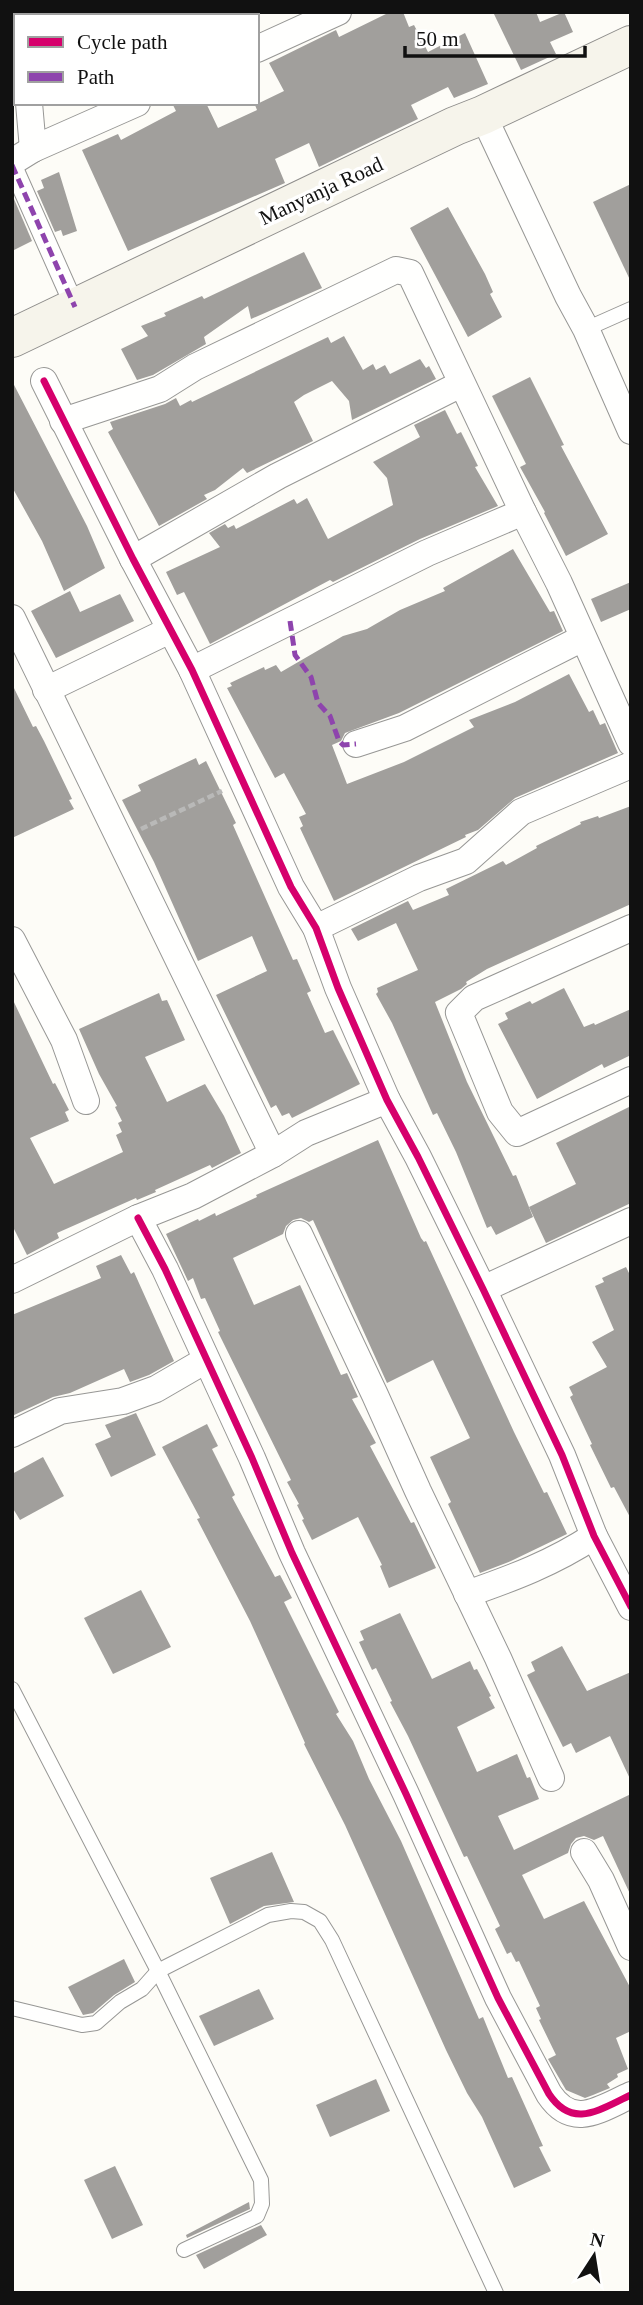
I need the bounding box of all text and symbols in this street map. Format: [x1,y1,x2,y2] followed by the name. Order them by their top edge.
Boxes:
[14,14,259,105] legend
[405,14,585,58] scale bar
[416,27,459,51] text: 50 m
[77,30,168,54] text: Cycle path
[77,65,115,89] text: Path
[255,152,387,230] street label: Manyanja Road
[559,2221,629,2291] north arrow
[589,2228,607,2252] text: N

